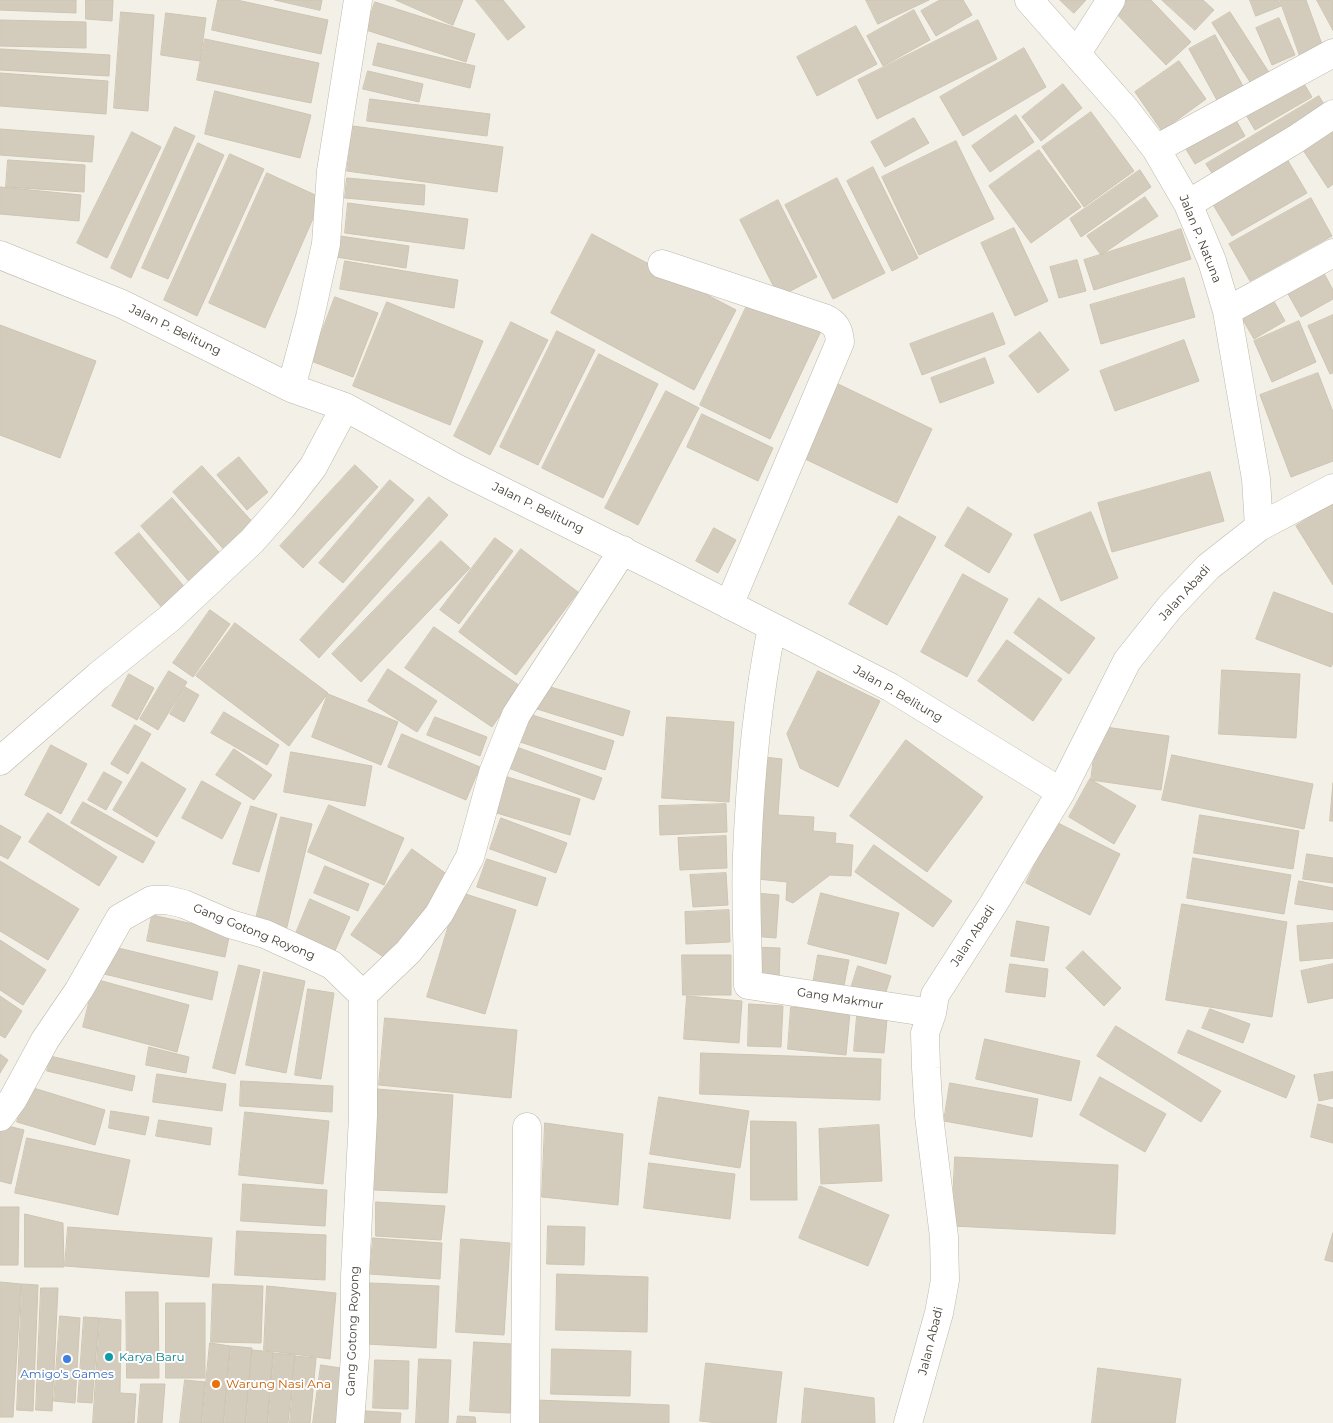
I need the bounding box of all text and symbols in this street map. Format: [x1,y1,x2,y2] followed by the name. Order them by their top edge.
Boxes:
[1176,193,1224,285] street label: Jalan P. Natuna
[127,301,223,359] street label: Jalan P. Belitung
[490,479,586,537] street label: Jalan P. Belitung
[1156,562,1214,624] street label: Jalan Abadi
[851,663,945,725] street label: Jalan P. Belitung
[191,901,317,963] street label: Gang Gotong Royong
[948,903,998,969] street label: Jalan Abadi
[796,985,884,1013] street label: Gang Makmur
[344,1266,362,1396] street label: Gang Gotong Royong
[916,1305,946,1377] street label: Jalan Abadi
[119,1350,185,1364] place label: Karya Baru
[103,1351,115,1363] marker: Karya Baru
[61,1353,73,1365] marker: Amigo's Games
[20,1367,114,1381] place label: Amigo's Games
[226,1377,331,1391] place label: Warung Nasi Ana
[210,1378,222,1390] marker: Warung Nasi Ana

